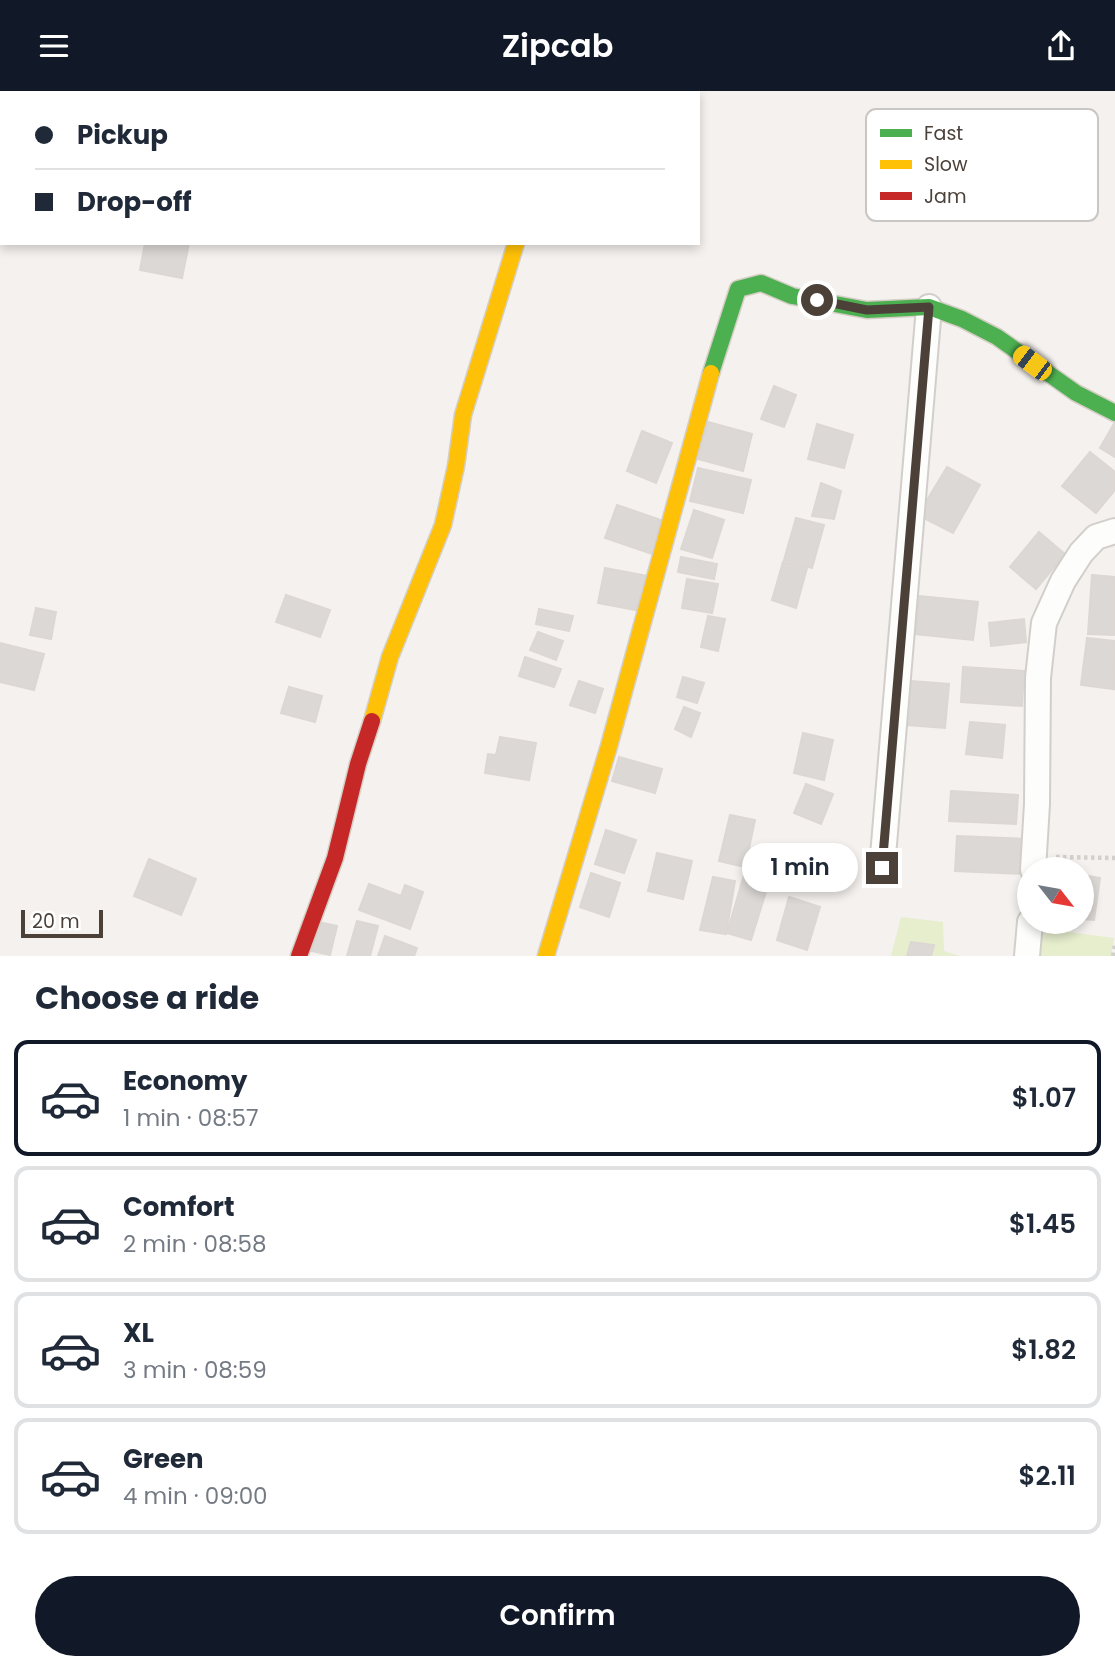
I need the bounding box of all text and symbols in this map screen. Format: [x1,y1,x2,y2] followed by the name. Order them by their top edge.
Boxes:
[502,23,613,68] text: Zipcab
[35,27,73,65] icon: menu
[1042,27,1080,65] icon: share
[866,109,1098,221] legend
[77,117,168,153] text: Pickup
[924,120,963,147] text: Fast
[924,151,968,178] text: Slow
[924,183,966,210] text: Jam
[77,184,192,220] text: Drop-off
[801,284,833,316] route start
[1009,342,1056,384] car
[742,843,858,893] callout: 1 min
[770,851,830,883] text: 1 min
[866,852,898,884] route end
[1017,857,1094,935] north arrow
[1017,857,1094,934] map controls
[21,907,103,939] scale bar
[32,908,80,935] text: 20 m
[35,975,259,1020] text: Choose a ride
[123,1063,247,1099] text: Economy
[39,1067,102,1130] icon: car
[1012,1080,1076,1116] text: $1.07
[123,1102,259,1134] text: 1 min · 08:57
[123,1189,235,1225] text: Comfort
[39,1193,102,1256] icon: car
[1009,1206,1076,1242] text: $1.45
[123,1228,266,1260] text: 2 min · 08:58
[123,1315,154,1351] text: XL
[39,1319,102,1382] icon: car
[1011,1332,1076,1368] text: $1.82
[123,1354,267,1386] text: 3 min · 08:59
[123,1441,204,1477] text: Green
[39,1445,102,1508] icon: car
[1018,1458,1076,1494] text: $2.11
[123,1480,268,1512] text: 4 min · 09:00
[35,1576,1080,1656] button: Confirm

